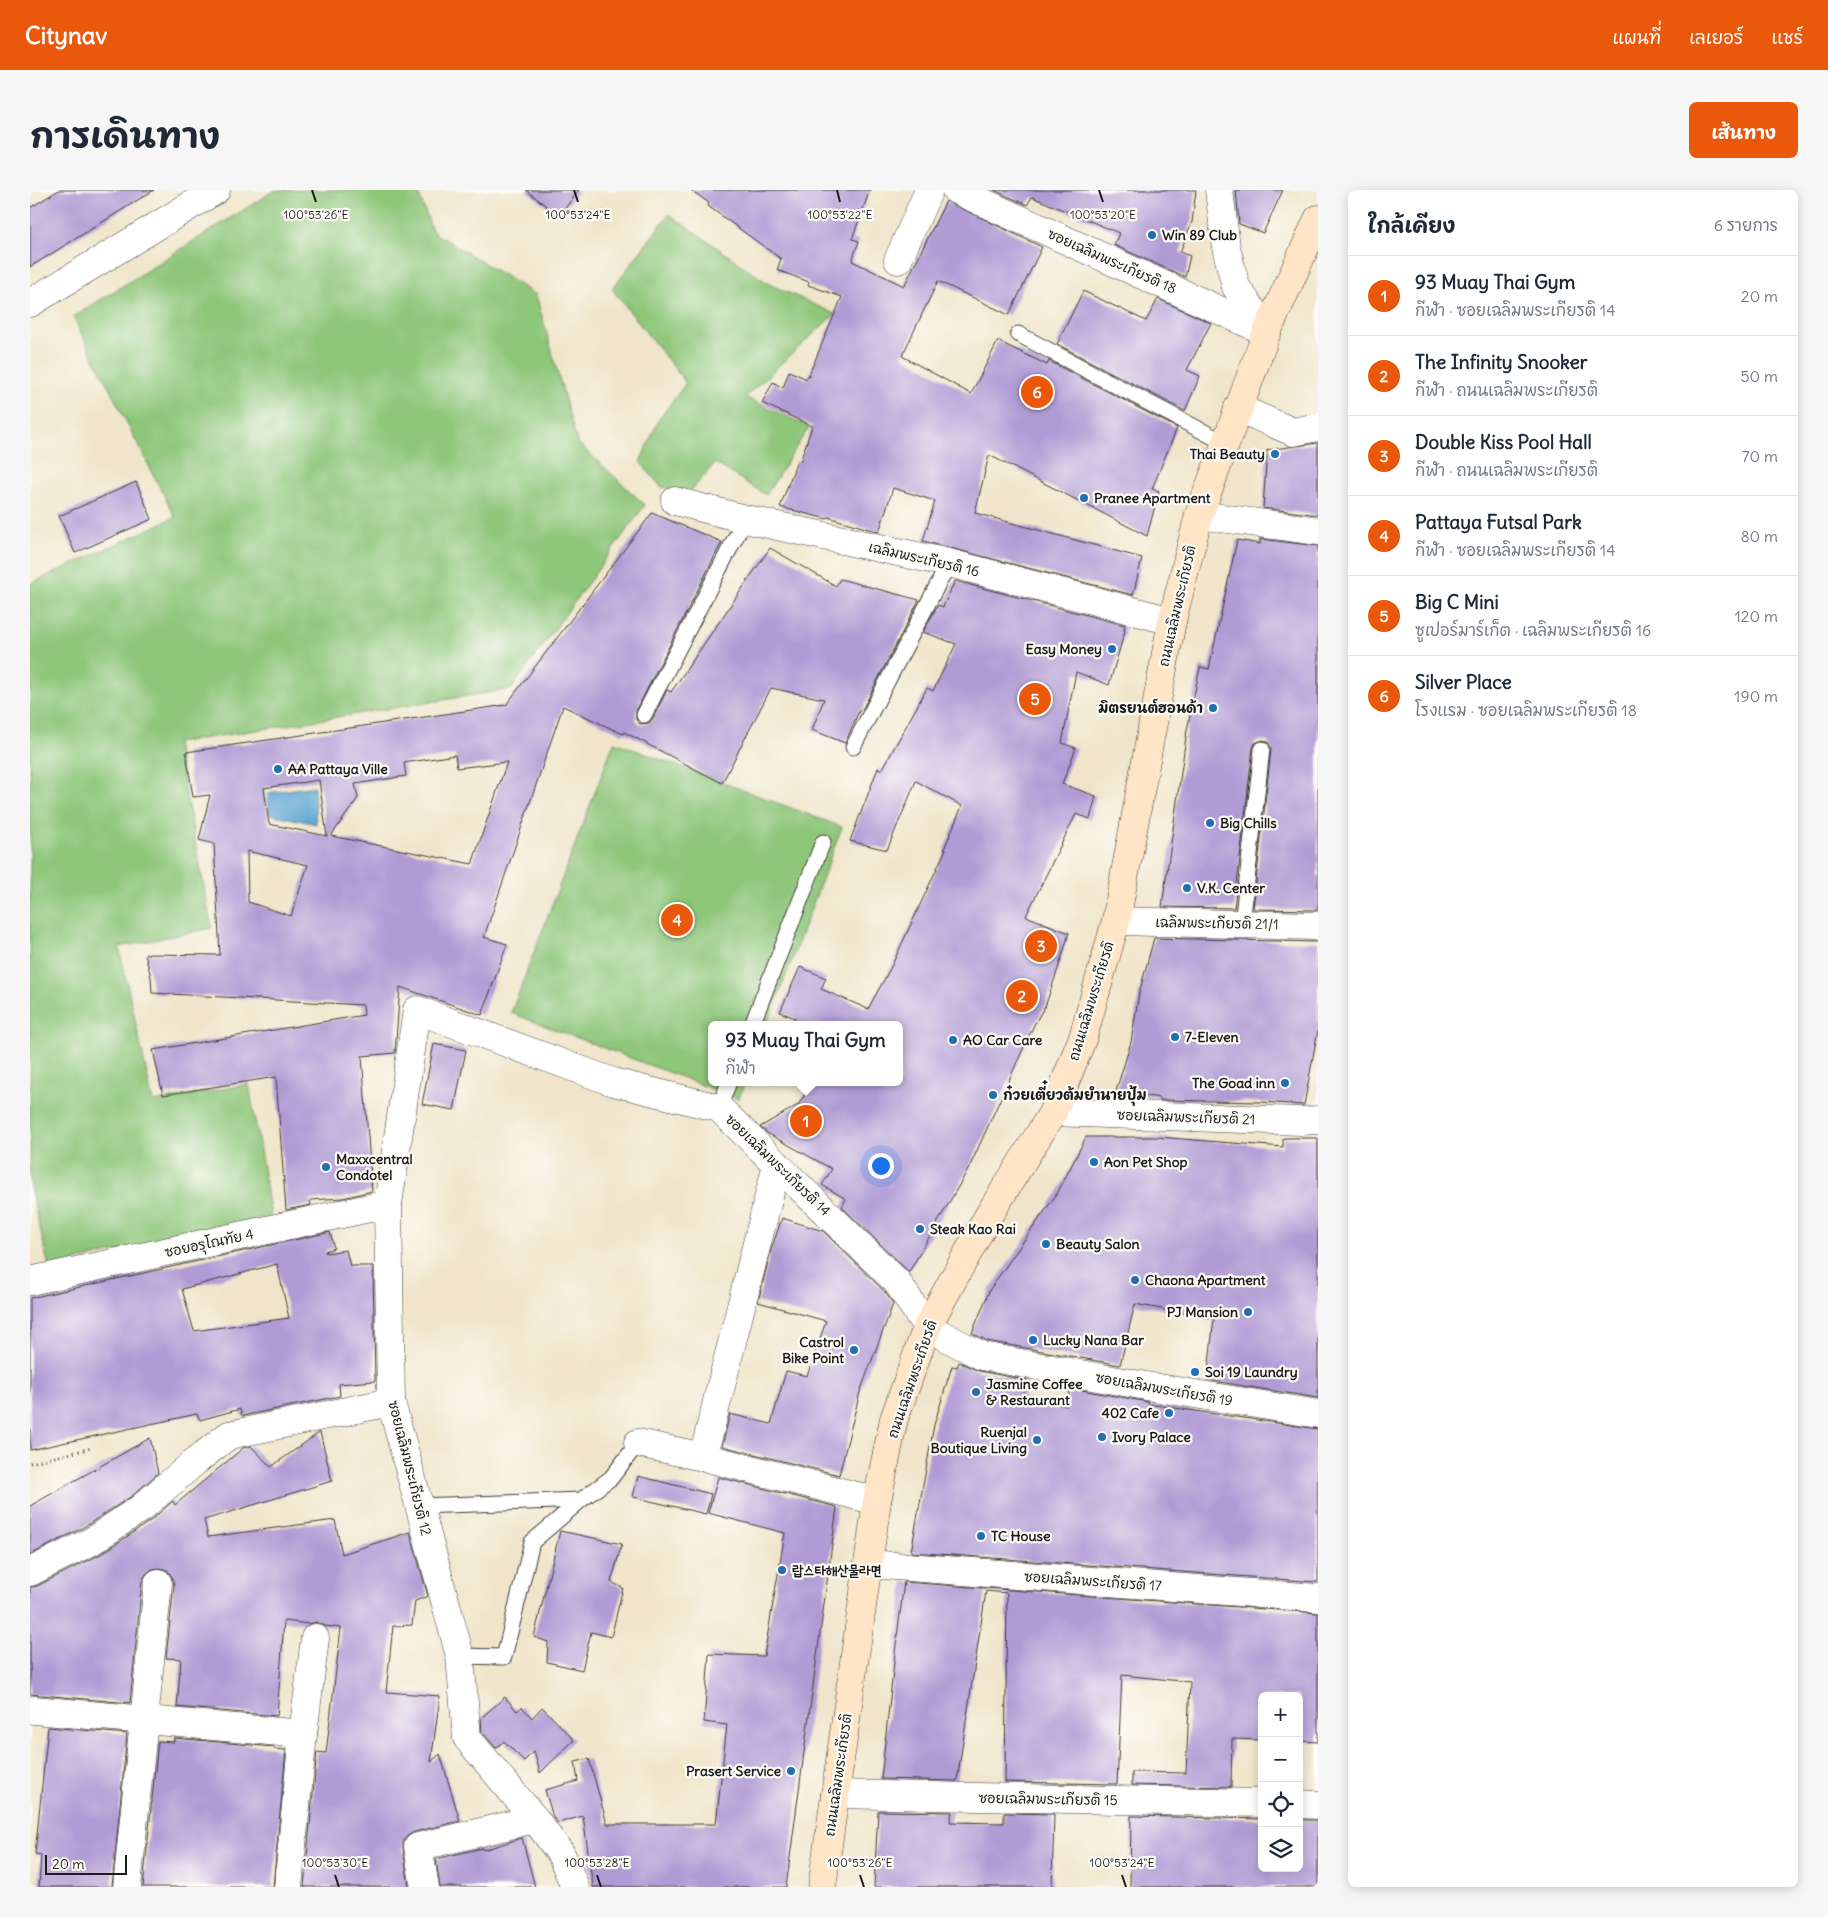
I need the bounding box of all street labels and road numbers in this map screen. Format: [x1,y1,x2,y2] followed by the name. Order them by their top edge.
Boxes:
[1045,224,1179,298] street label: ซอยเฉลิมพระเกียรติ 18
[867,538,981,580] street label: เฉลิมพระเกียรติ 16
[1154,544,1200,668] street label: ถนนเฉลิมพระเกียรติ
[1155,913,1279,933] street label: เฉลิมพระเกียรติ 21/1
[1064,939,1118,1063] street label: ถนนเฉลิมพระเกียรติ
[1116,1106,1256,1128] street label: ซอยเฉลิมพระเกียรติ 21
[722,1111,834,1219] street label: ซอยเฉลิมพระเกียรติ 14
[163,1225,255,1262] street label: ซอยอรุโณทัย 4
[883,1317,941,1441] street label: ถนนเฉลิมพระเกียรติ
[1094,1368,1234,1410] street label: ซอยเฉลิมพระเกียรติ 19
[384,1399,436,1538] street label: ซอยเฉลิมพระเกียรติ 12
[1024,1567,1163,1595] street label: ซอยเฉลิมพระเกียรติ 17
[820,1712,856,1838] street label: ถนนเฉลิมพระเกียรติ
[978,1789,1118,1809] street label: ซอยเฉลิมพระเกียรติ 15

